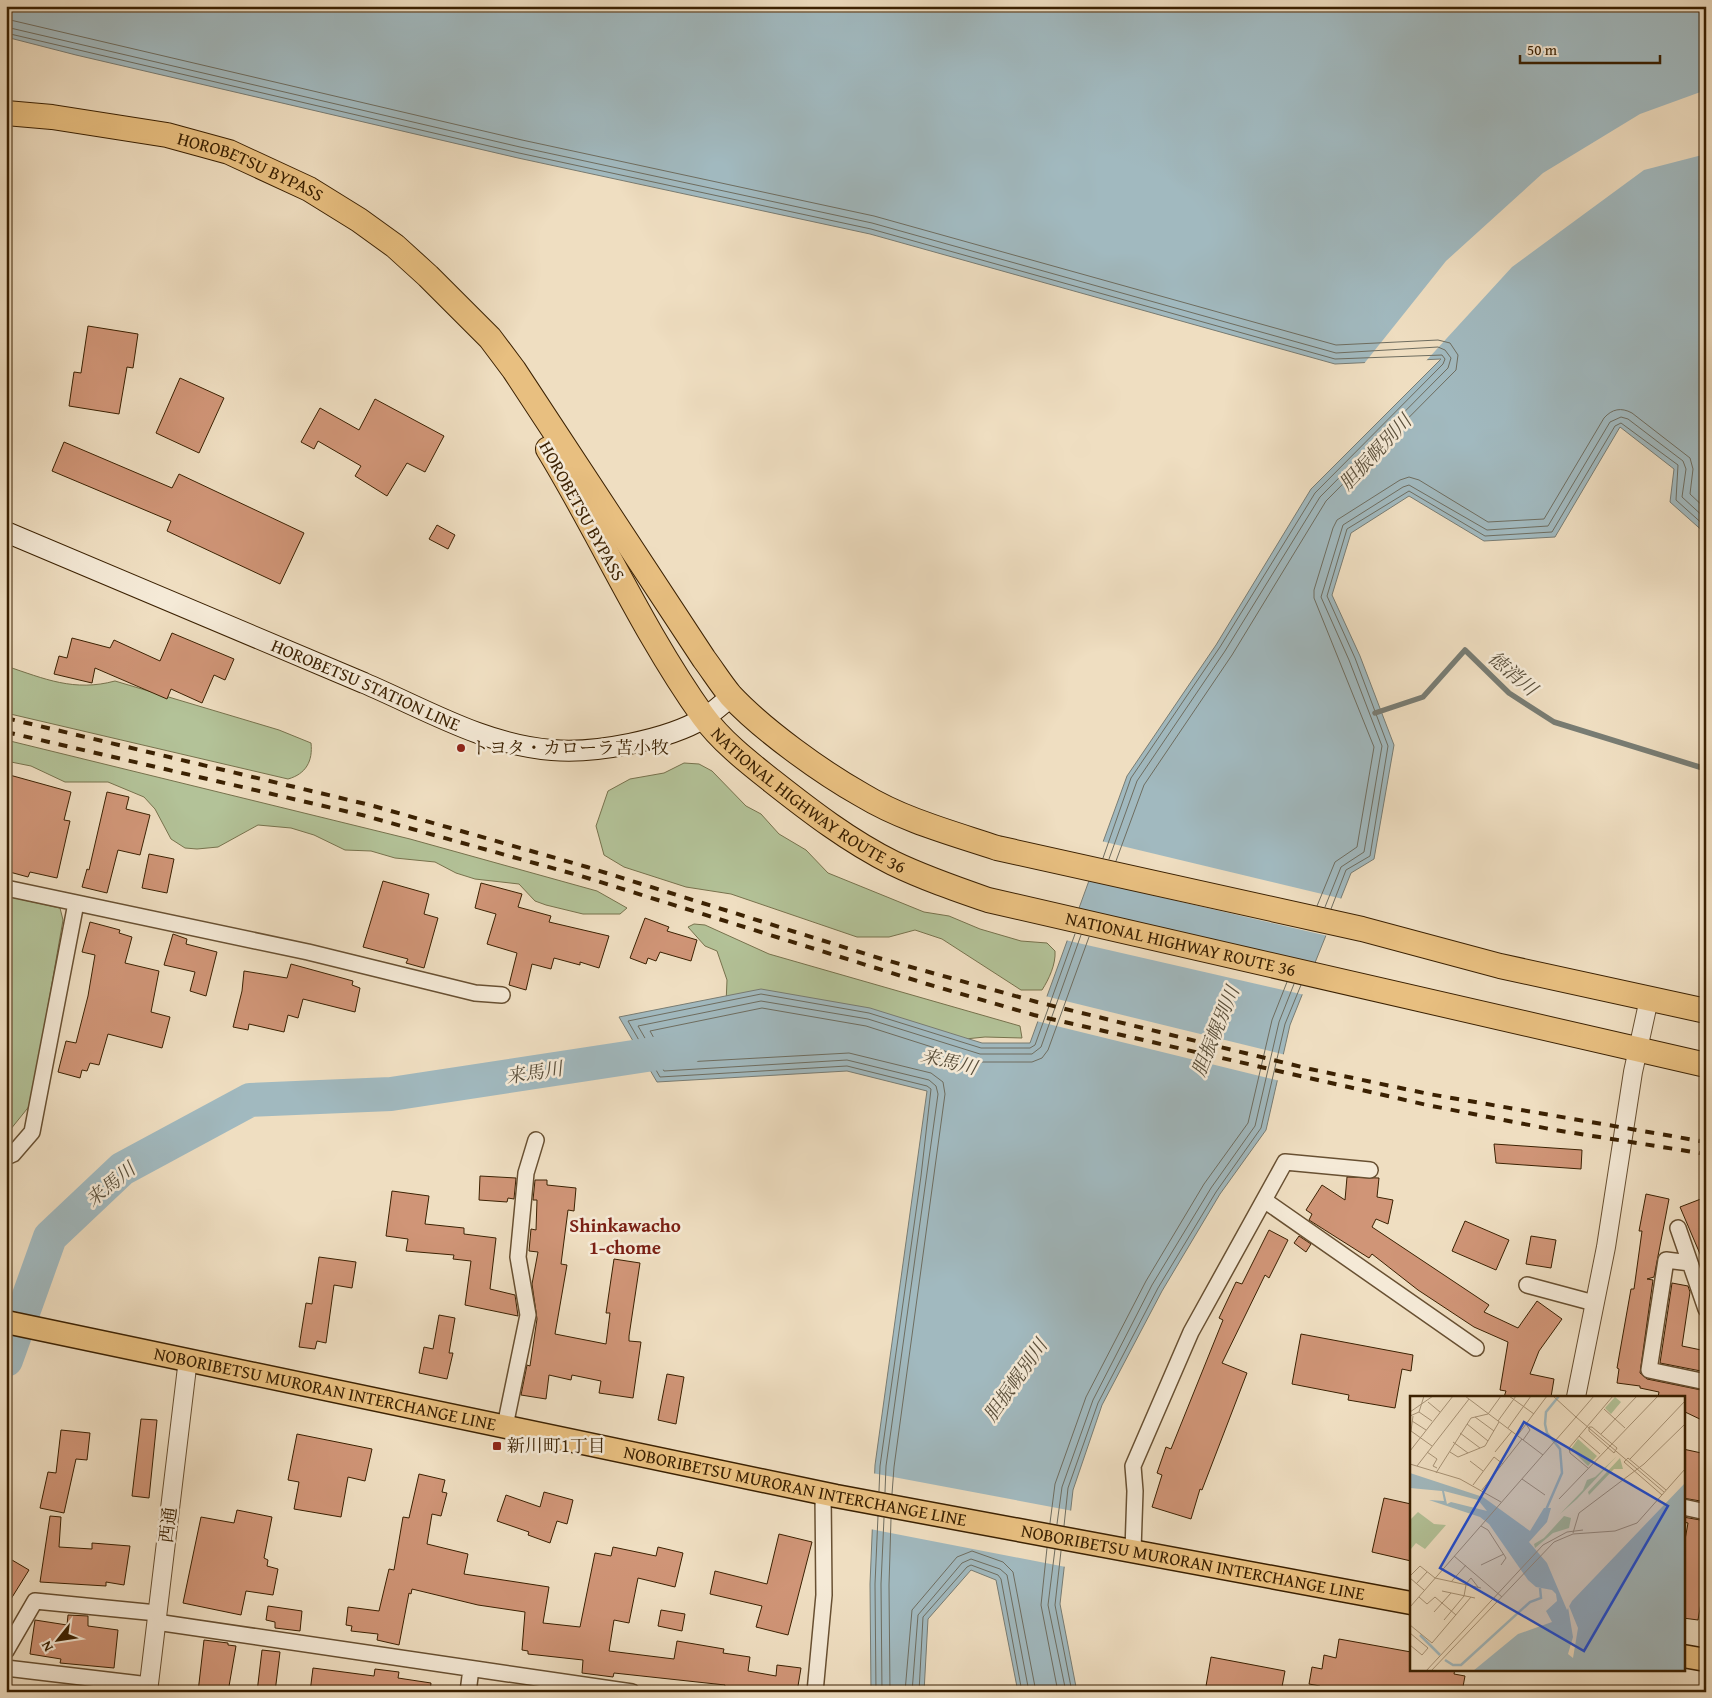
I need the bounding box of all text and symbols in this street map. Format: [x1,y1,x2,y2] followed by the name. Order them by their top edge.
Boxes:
[1520,32,1660,64] scale bar
[1527,39,1558,60] text: 50 m
[174,124,329,208] street label: HOROBETSU BYPASS
[1332,406,1419,496] water label: 胆振幌別川
[533,436,632,586] street label: HOROBETSU BYPASS
[267,632,465,738] street label: HOROBETSU STATION LINE
[1482,644,1545,703] water label: 徳消川
[705,721,910,880] street label: NATIONAL HIGHWAY ROUTE 36
[471,734,669,761] place label: トヨタ・カローラ苫小牧
[455,742,467,754] marker: トヨタ・カローラ苫小牧
[1063,904,1299,983] street label: NATIONAL HIGHWAY ROUTE 36
[1184,980,1247,1080] water label: 胆振幌別川
[918,1041,982,1082] water label: 来馬川
[504,1053,566,1090] water label: 来馬川
[79,1154,143,1213] water label: 来馬川
[569,1211,681,1261] district label: Shinkawacho 1-chome
[976,1331,1055,1427] water label: 胆振幌別川
[152,1339,499,1437] street label: NOBORIBETSU MURORAN INTERCHANGE LINE
[1410,1396,1684,1670] inset map
[507,1432,606,1459] place label: 新川町1丁目
[621,1438,969,1533] street label: NOBORIBETSU MURORAN INTERCHANGE LINE
[491,1440,503,1452] marker: 新川町1丁目
[152,1505,183,1544] street label: 西通
[1019,1517,1367,1607] street label: NOBORIBETSU MURORAN INTERCHANGE LINE
[32,1616,82,1666] north arrow
[35,1637,58,1656] text: N

